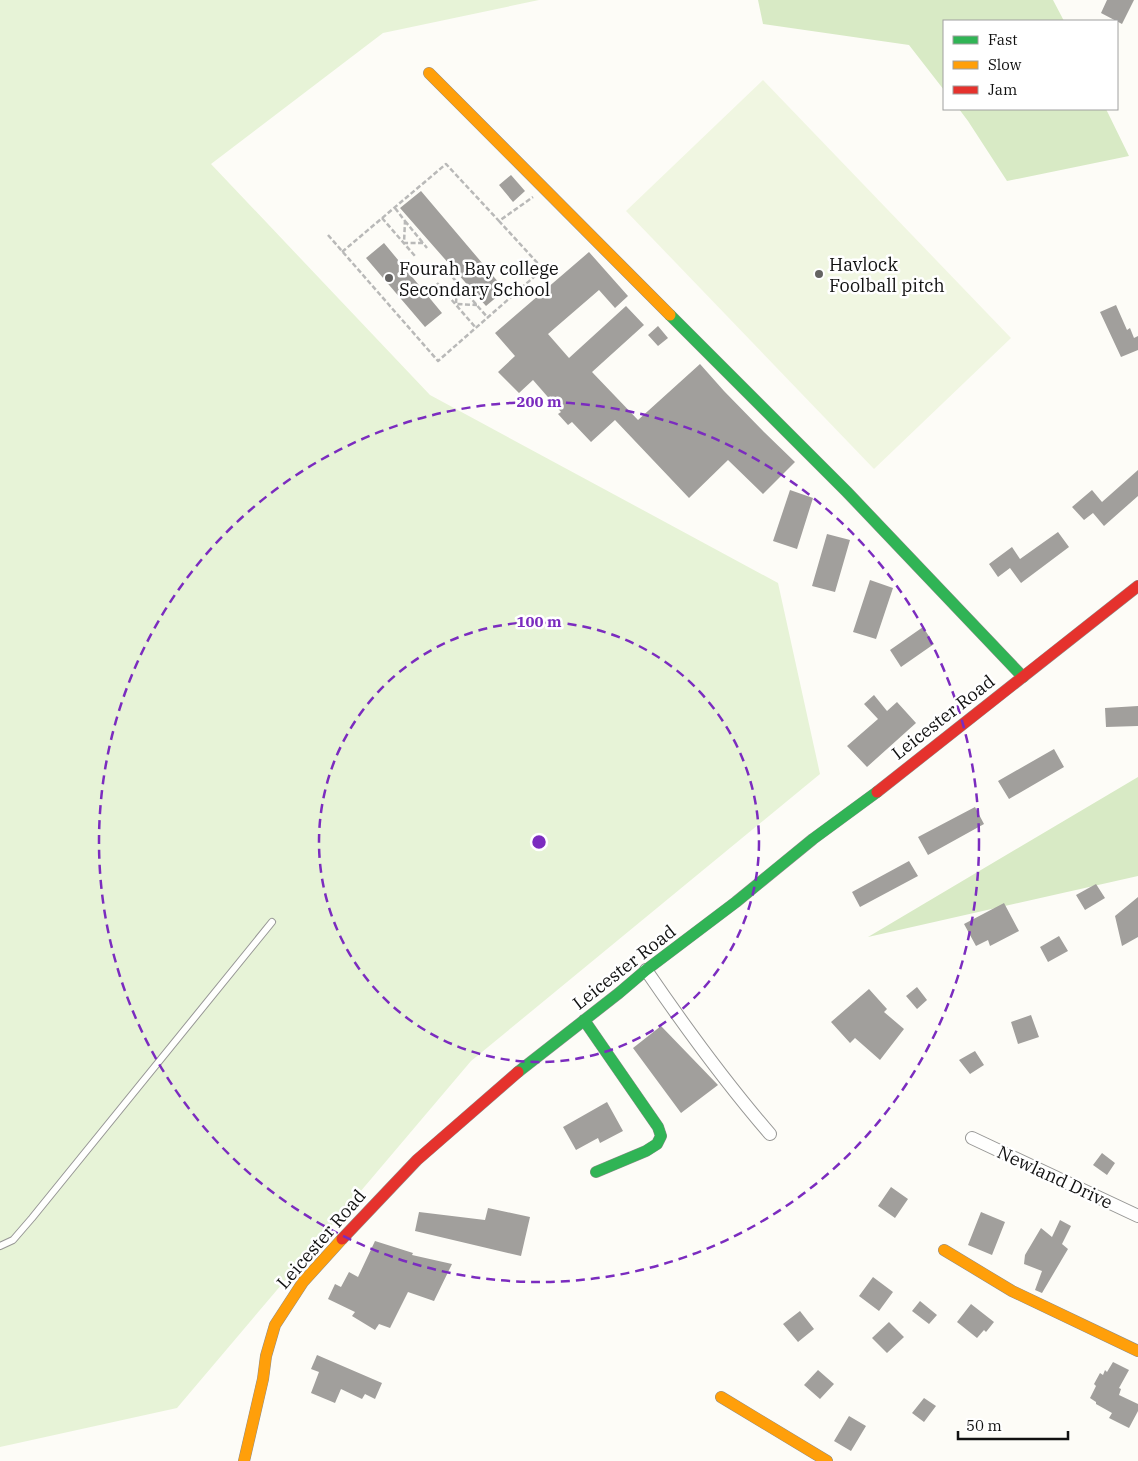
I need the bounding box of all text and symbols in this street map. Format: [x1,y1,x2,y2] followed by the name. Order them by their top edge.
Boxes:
[943,20,1118,110] legend
[988,30,1018,49] text: Fast
[988,55,1022,74] text: Slow
[988,80,1017,99] text: Jam
[829,253,945,297] place label: Havlock Foolball pitch
[399,257,559,301] place label: Fourah Bay college Secondary School
[813,268,825,280] marker: Havlock Foolball pitch
[383,272,395,284] marker: Fourah Bay college Secondary School
[516,392,562,411] text: 200 m
[516,612,562,631] text: 100 m
[887,670,999,764] street label: Leicester Road
[530,833,548,851] centre of rings
[568,920,680,1014] street label: Leicester Road
[994,1140,1116,1214] street label: Newland Drive
[271,1184,371,1294] street label: Leicester Road
[958,1408,1068,1440] scale bar
[966,1416,1002,1435] text: 50 m

